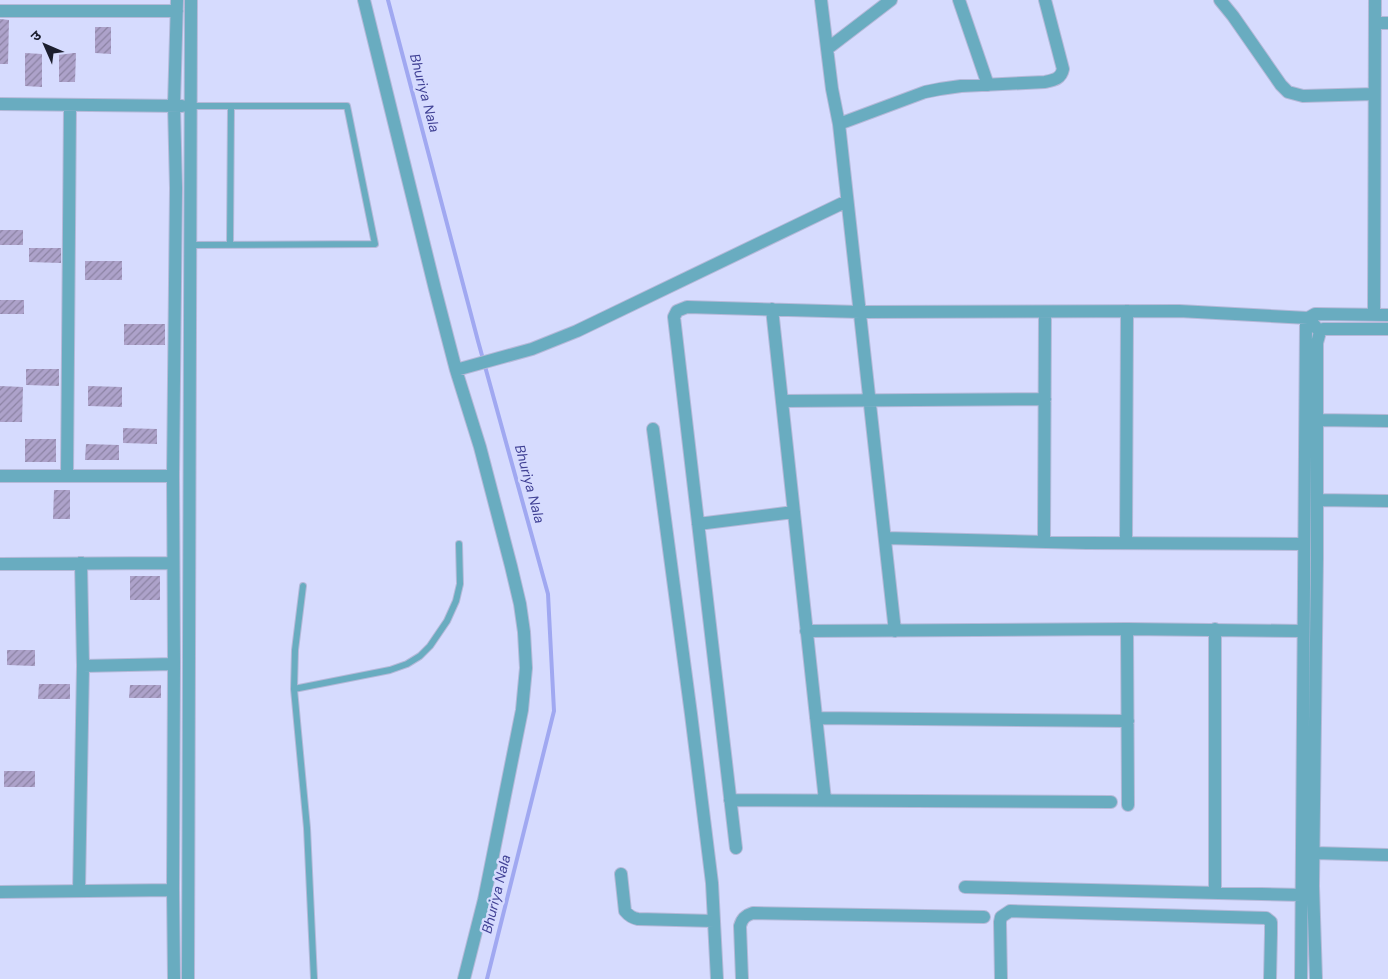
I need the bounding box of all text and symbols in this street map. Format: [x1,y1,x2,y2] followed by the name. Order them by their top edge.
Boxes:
[20,20,70,70] north arrow
[27,26,46,45] text: उ
[406,52,444,135] water label: Bhuriya Nala
[511,443,549,526] water label: Bhuriya Nala
[478,852,515,935] water label: Bhuriya Nala

